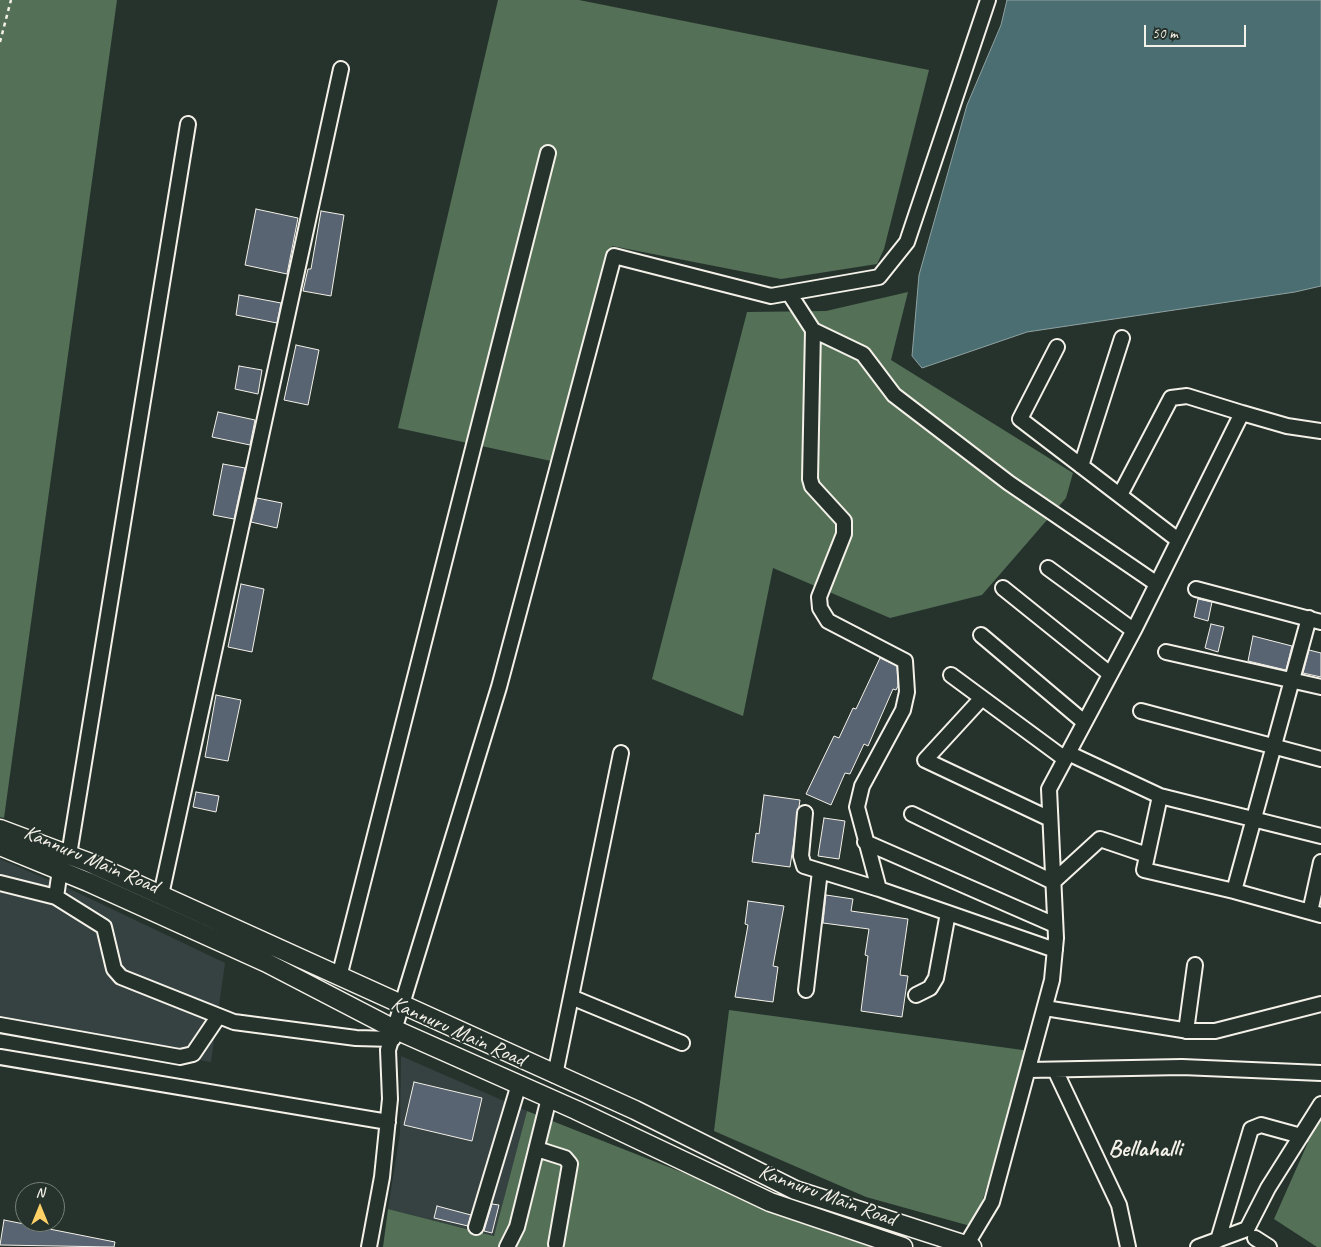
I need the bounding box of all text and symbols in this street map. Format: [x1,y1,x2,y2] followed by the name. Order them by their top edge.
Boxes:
[1146,15,1248,47] scale bar
[1152,24,1178,43] text: 50 m
[20,820,162,900] street label: Kannuru Main Road
[387,991,529,1073] street label: Kannuru Main Road
[1108,1136,1182,1164] district label: Bellahalli
[755,1160,899,1232] street label: Kannuru Main Road
[15,1182,65,1232] north arrow
[36,1184,44,1201] text: N

